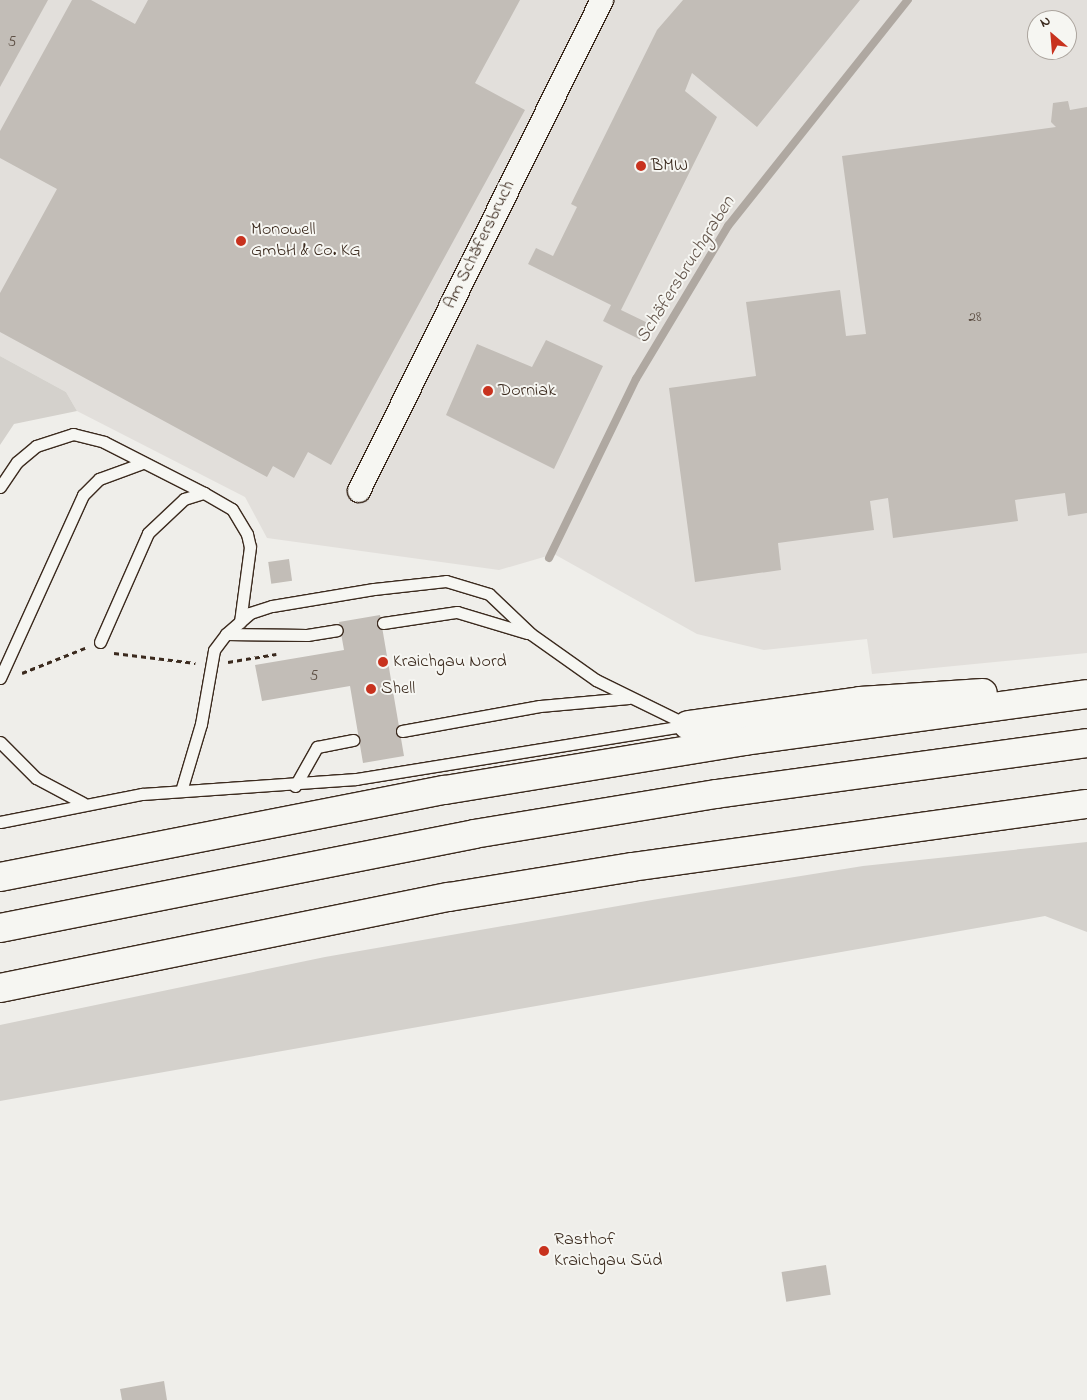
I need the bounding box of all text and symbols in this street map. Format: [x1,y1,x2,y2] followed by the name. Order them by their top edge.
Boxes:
[1027,10,1077,60] north arrow
[1036,11,1054,34] text: N
[8,34,16,52] house number: 5
[651,155,688,177] place label: BMW
[635,160,647,172] marker: BMW
[440,177,520,313] street label: Am Schäfersbruch
[632,192,740,348] water label: Schäfersbruchgraben
[251,220,361,262] place label: Monowell GmbH & Co. KG
[235,235,247,247] marker: Monowell GmbH & Co. KG
[968,309,982,327] house number: 28
[498,380,556,402] place label: Dorniak
[482,385,494,397] marker: Dorniak
[393,651,507,673] place label: Kraichgau Nord
[377,656,389,668] marker: Kraichgau Nord
[310,668,318,686] house number: 5
[381,678,415,700] place label: Shell
[365,683,377,695] marker: Shell
[554,1230,662,1272] place label: Rasthof Kraichgau Süd
[538,1245,550,1257] marker: Rasthof Kraichgau Süd

